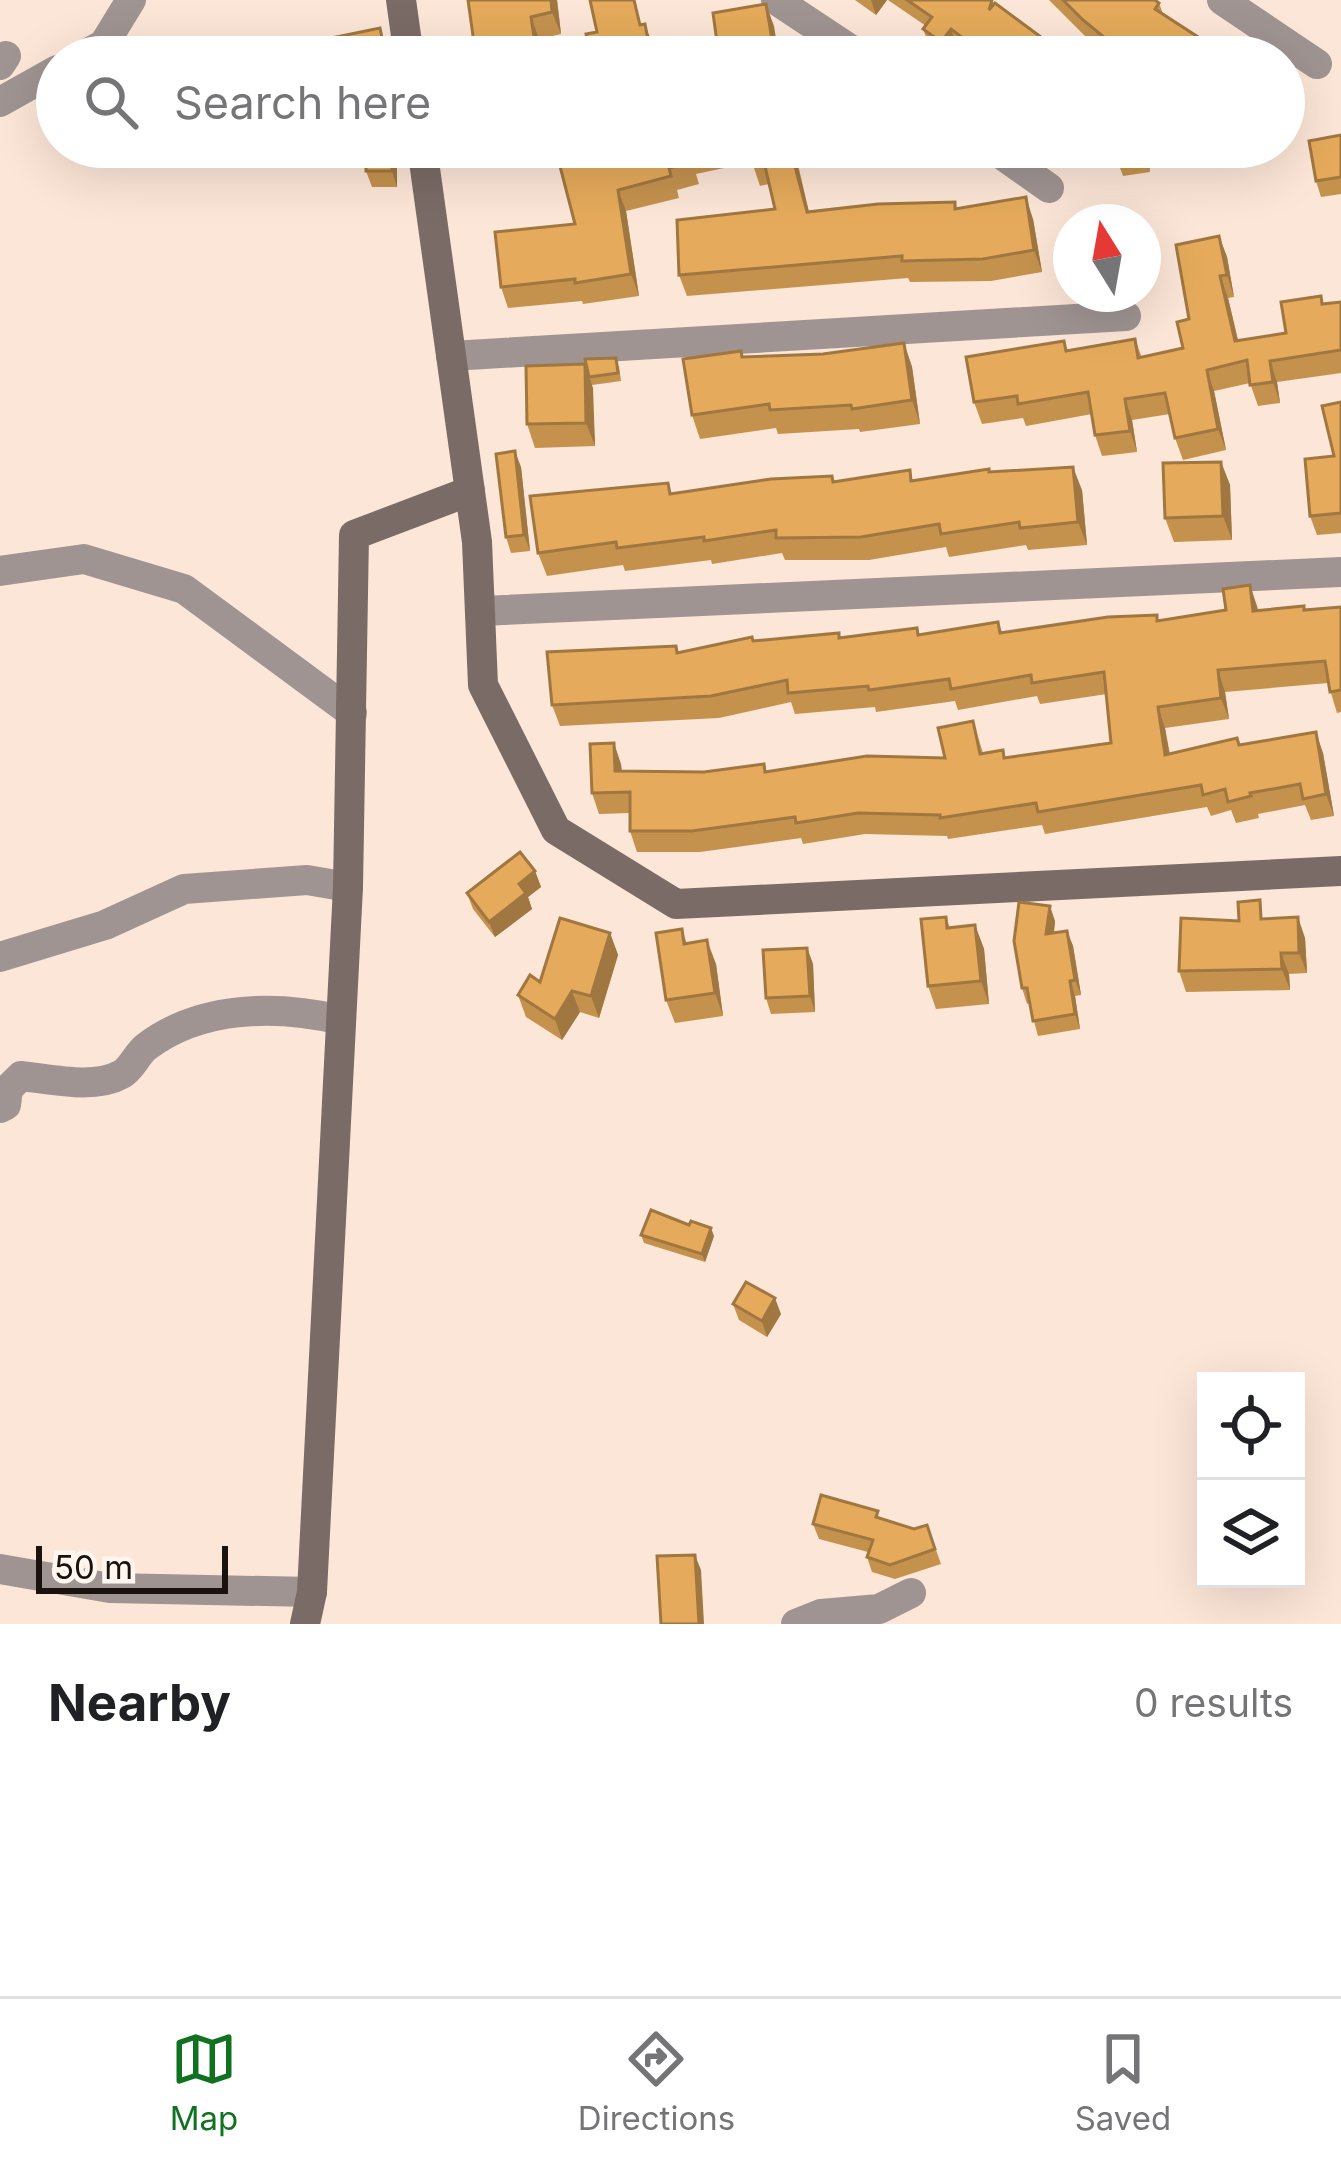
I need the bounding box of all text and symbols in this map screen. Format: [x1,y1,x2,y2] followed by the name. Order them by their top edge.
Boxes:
[36,36,1305,168] search box
[78,69,144,135] icon: search
[174,75,431,130] text: Search here
[1053,204,1161,312] north arrow
[1197,1372,1305,1588] map controls
[1197,1372,1305,1480] button: locate
[1197,1480,1305,1588] button: layers
[36,1540,228,1593] scale bar
[54,1547,133,1587] text: 50 m
[48,1672,231,1733] text: Nearby
[1134,1679,1293,1726] text: 0 results
[170,2026,238,2138] tab: Map
[578,2026,735,2138] tab: Directions
[1075,2026,1171,2138] tab: Saved

